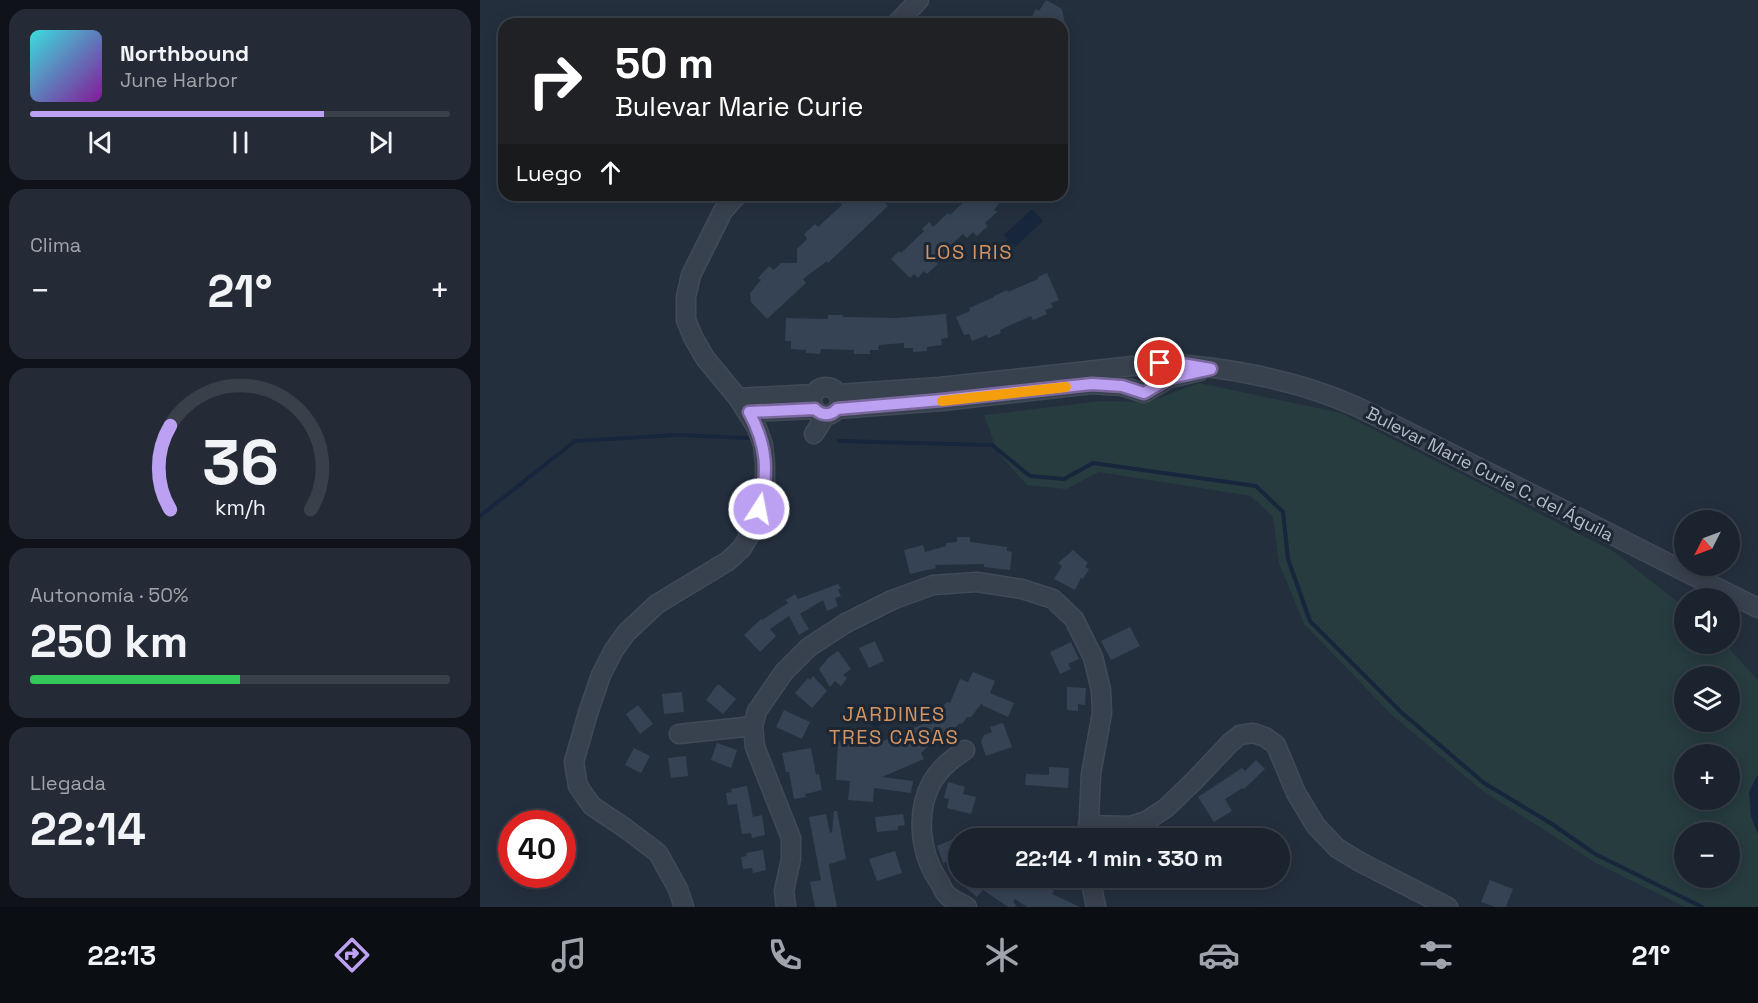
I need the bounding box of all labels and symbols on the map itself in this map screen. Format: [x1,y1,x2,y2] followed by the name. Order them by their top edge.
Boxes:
[925,239,1013,265] district label: LOS IRIS
[1134,337,1185,388] pin
[1363,401,1618,546] street label: Bulevar Marie Curie C. del Águila
[727,477,791,541] position arrow
[1674,510,1740,576] north arrow
[829,701,959,750] district label: JARDINES TRES CASAS
[498,810,576,888] speed limit sign: 40

